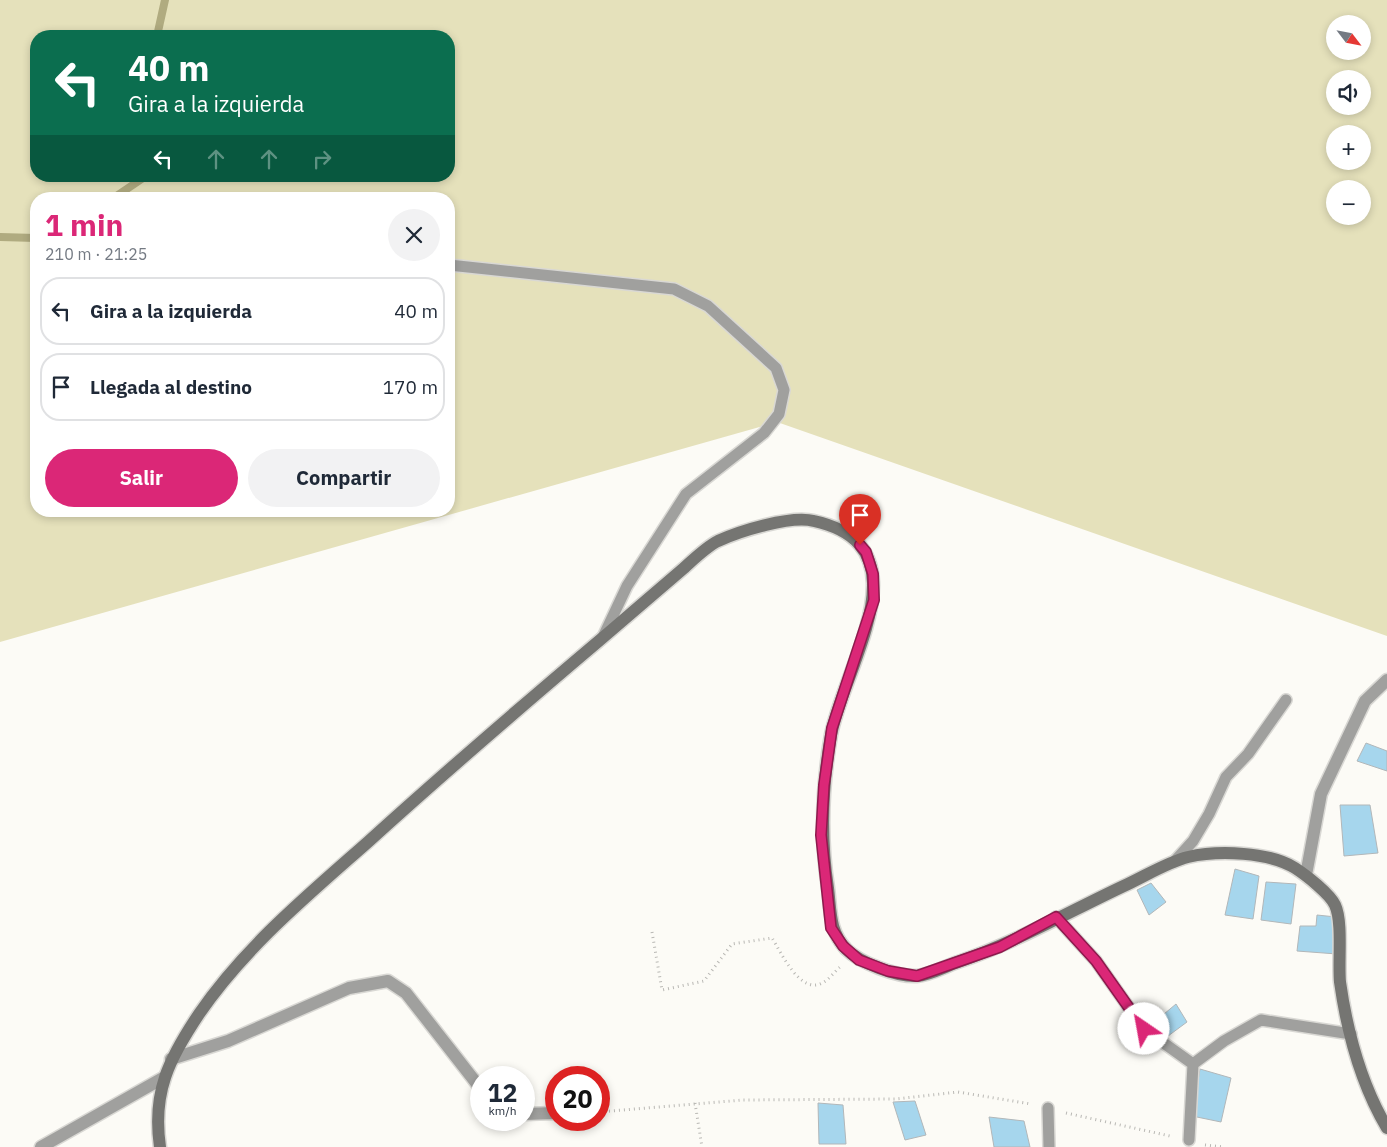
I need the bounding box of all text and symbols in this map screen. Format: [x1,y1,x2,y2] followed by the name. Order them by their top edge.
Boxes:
[1326,15,1371,60] north arrow
[1326,15,1371,225] map controls
[128,45,210,91] text: 40 m
[45,50,110,115] icon: left
[1326,70,1371,115] button: sound
[128,89,304,118] text: Gira a la izquierda
[1326,125,1371,170] button: +
[149,145,177,173] icon: left
[202,145,230,173] icon: ahead
[255,145,283,173] icon: ahead
[308,145,336,173] icon: right
[1326,180,1371,225] button: −
[45,205,123,244] text: 1 min
[388,209,440,261] button: close
[45,244,147,264] text: 210 m · 21:25
[47,297,75,325] icon: left
[90,299,252,323] text: Gira a la izquierda
[394,299,438,323] text: 40 m
[47,373,75,401] icon: arrive
[90,375,252,399] text: Llegada al destino
[383,375,438,399] text: 170 m
[45,449,238,507] button: Salir
[248,449,440,507] button: Compartir
[839,494,881,545] pin
[846,501,874,529] icon: arrive
[1117,1002,1169,1054] position arrow
[545,1066,610,1131] speed limit sign: 20
[487,1076,518,1109] text: 12
[488,1103,517,1118] text: km/h

